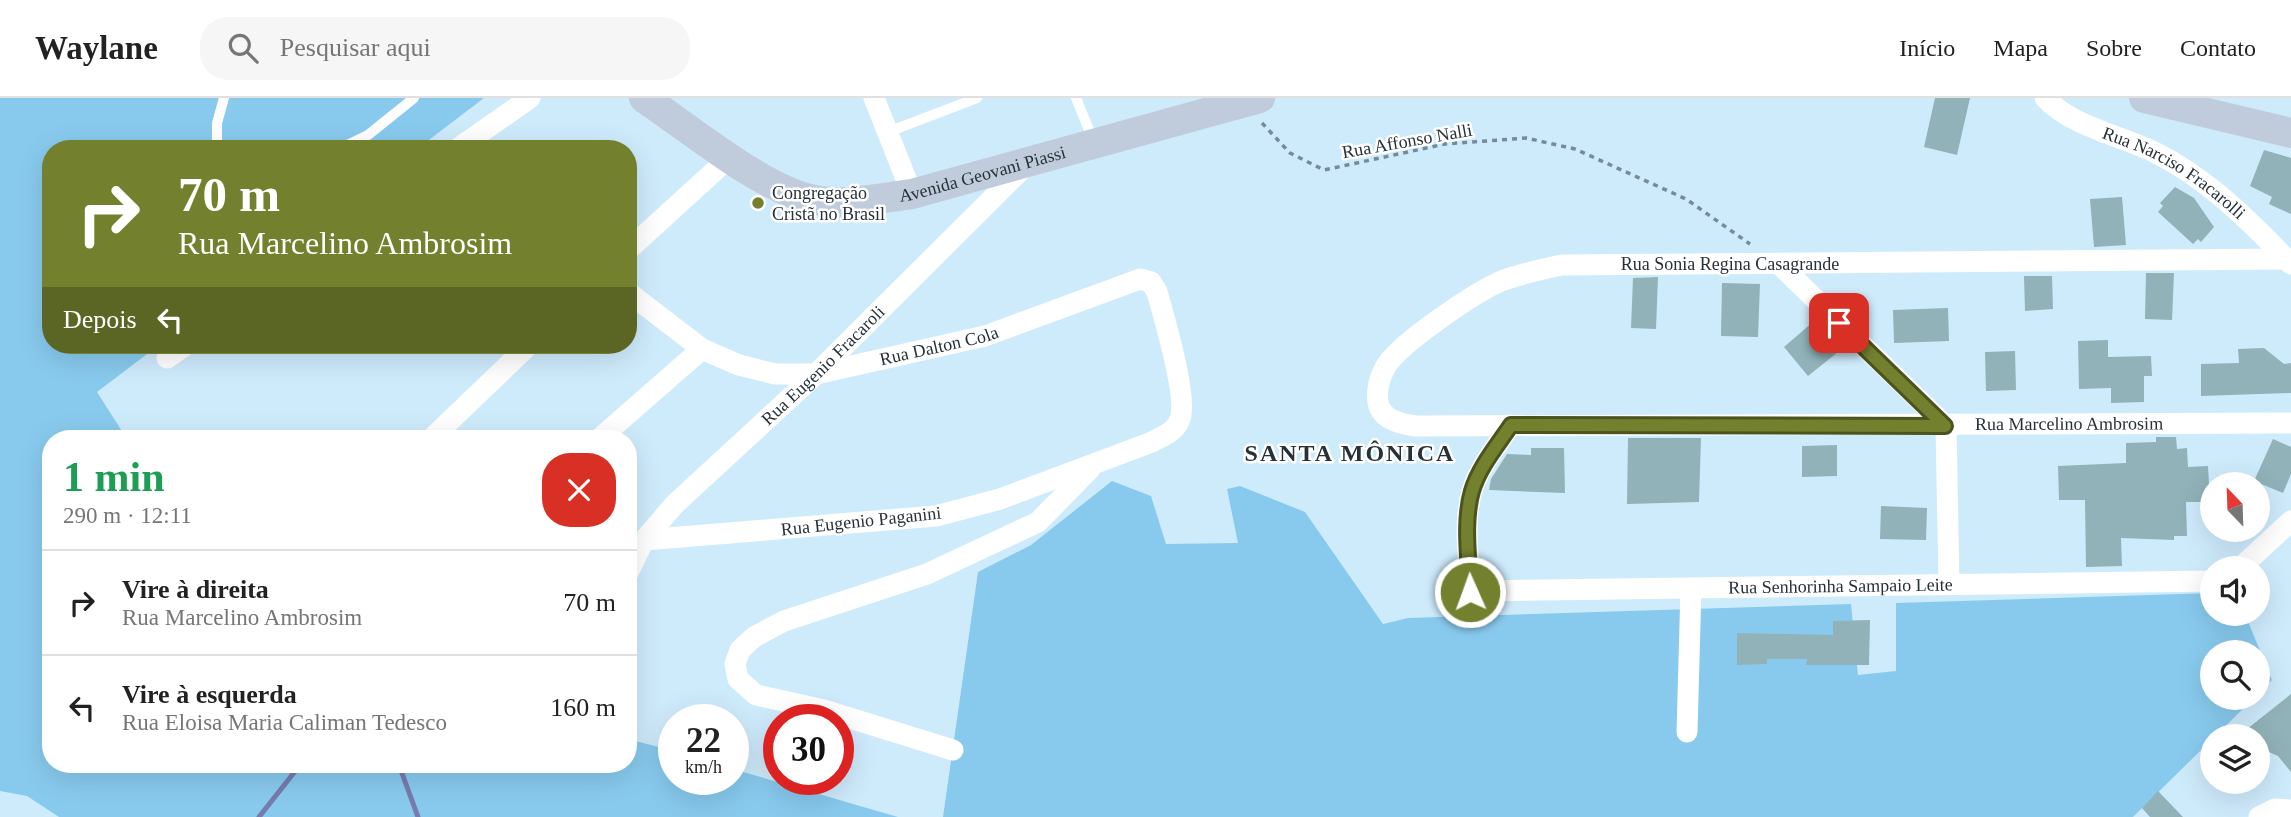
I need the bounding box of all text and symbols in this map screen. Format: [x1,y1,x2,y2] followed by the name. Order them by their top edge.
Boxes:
[200,17,690,80] search box
[224,29,262,67] icon: search
[35,30,158,66] text: Waylane
[280,33,431,62] text: Pesquisar aqui
[1899,35,1955,61] text: Início
[1993,35,2048,61] text: Mapa
[2086,35,2142,61] text: Sobre
[2180,35,2256,61] text: Contato
[1340,120,1474,162] street label: Rua Affonso Nalli
[2100,123,2249,223] street label: Rua Narciso Fracarolli
[898,142,1068,206] street label: Avenida Geovani Piassi
[178,167,280,222] text: 70 m
[63,168,154,259] icon: right
[772,183,885,224] place label: Congregação Cristã no Brasil
[750,195,766,211] marker: Congregação Cristã no Brasil
[178,225,512,261] text: Rua Marcelino Ambrosim
[1621,254,1839,274] street label: Rua Sonia Regina Casagrande
[1809,293,1869,353] pin
[151,301,189,339] icon: left
[757,302,889,429] street label: Rua Eugenio Fracaroli
[1820,304,1858,342] icon: arrive
[63,305,137,334] text: Depois
[878,322,1001,369] street label: Rua Dalton Cola
[1975,413,2163,434] street label: Rua Marcelino Ambrosim
[1245,440,1455,466] district label: SANTA MÔNICA
[542,453,616,527] button: close
[63,454,165,500] text: 1 min
[2200,472,2270,542] north arrow
[2200,472,2270,794] map controls
[63,503,192,528] text: 290 m · 12:11
[780,503,942,539] street label: Rua Eugenio Paganini
[1433,555,1507,629] position arrow
[2200,556,2270,626] button: sound
[1728,574,1953,598] street label: Rua Senhorinha Sampaio Leite
[122,575,269,604] text: Vire à direita
[63,584,101,622] icon: right
[563,588,616,617] text: 70 m
[122,605,362,630] text: Rua Marcelino Ambrosim
[2200,640,2270,710] button: search
[122,680,297,709] text: Vire à esquerda
[63,689,101,727] icon: left
[550,693,616,722] text: 160 m
[763,704,854,795] speed limit sign: 30
[122,710,447,735] text: Rua Eloisa Maria Caliman Tedesco
[686,721,721,760] text: 22
[2200,724,2270,794] button: layers
[685,757,722,777] text: km/h

